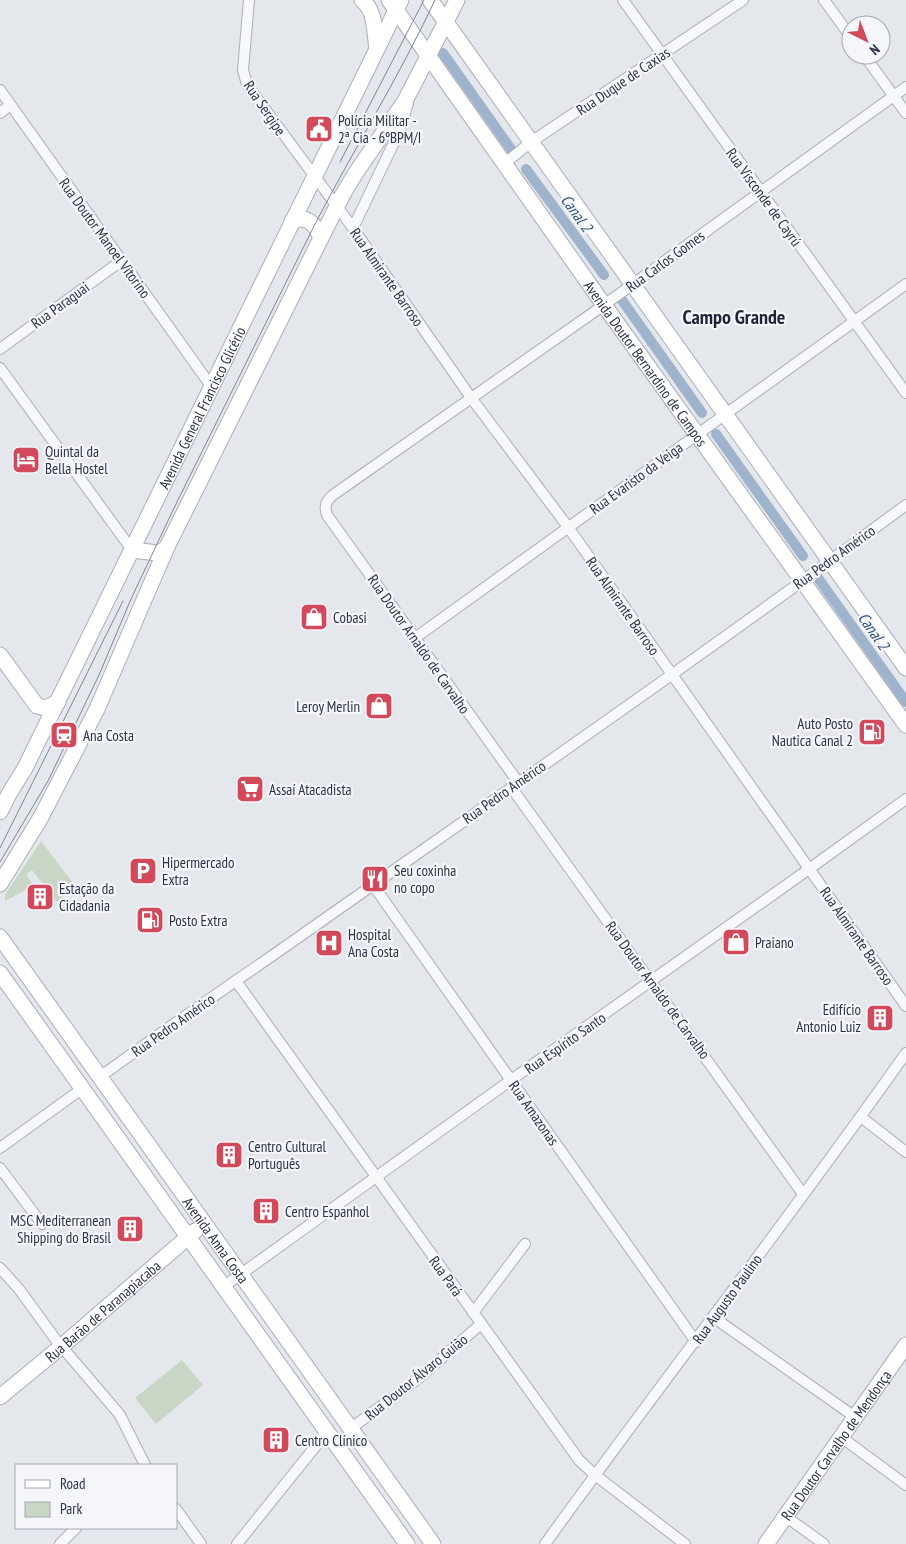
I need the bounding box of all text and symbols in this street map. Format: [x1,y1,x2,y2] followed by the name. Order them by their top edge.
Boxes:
[841,15,891,65] north arrow
[866,40,884,59] text: N
[573,43,673,119] street label: Rua Duque de Caxias
[240,77,290,139] street label: Rua Sergipe
[338,111,421,147] place label: Polícia Militar - 2ª Cia - 6ºBPM/I
[304,114,334,144] public building icon: Polícia Militar - 2ª Cia - 6ºBPM/I
[722,144,806,250] street label: Rua Visconde de Cayrú
[55,174,155,302] street label: Rua Doutor Manoel Vitorino
[557,190,598,237] water label: Canal 2
[346,224,428,330] street label: Rua Almirante Barroso
[622,226,708,296] street label: Rua Carlos Gomes
[27,277,93,333] street label: Rua Paraguai
[580,277,712,450] street label: Avenida Doutor Bernardino de Campos
[683,304,785,330] district label: Campo Grande
[154,323,249,492] street label: Avenida General Francisco Glicério
[586,438,686,518] street label: Rua Evaristo da Veiga
[45,442,108,478] place label: Quintal da Bella Hostel
[11,445,41,475] hotel icon: Quintal da Bella Hostel
[789,521,879,593] street label: Rua Pedro Américo
[582,553,664,659] street label: Rua Almirante Barroso
[364,571,474,717] street label: Rua Doutor Arnaldo de Carvalho
[299,602,329,632] shop icon: Cobasi
[333,608,367,627] place label: Cobasi
[854,608,895,655] water label: Canal 2
[364,691,394,721] shop icon: Leroy Merlin
[296,697,360,716] place label: Leroy Merlin
[772,714,853,750] place label: Auto Posto Nautica Canal 2
[857,717,887,747] fuel station icon: Auto Posto Nautica Canal 2
[49,720,79,750] station icon: Ana Costa
[83,726,134,745] place label: Ana Costa
[459,756,549,828] street label: Rua Pedro Américo
[235,774,265,804] supermarket icon: Assaí Atacadista
[269,780,352,799] place label: Assaí Atacadista
[162,853,235,889] place label: Hipermercado Extra
[128,856,158,886] parking icon: Hipermercado Extra
[394,861,456,897] place label: Seu coxinha no copo
[360,864,390,894] restaurant icon: Seu coxinha no copo
[59,879,114,915] place label: Estação da Cidadania
[25,882,55,912] building icon: Estação da Cidadania
[816,883,898,989] street label: Rua Almirante Barroso
[135,905,165,935] fuel station icon: Posto Extra
[169,911,227,930] place label: Posto Extra
[602,917,714,1063] street label: Rua Doutor Arnaldo de Carvalho
[348,925,399,961] place label: Hospital Ana Costa
[721,927,751,957] shop icon: Praiano
[314,928,344,958] hospital icon: Hospital Ana Costa
[755,933,794,952] place label: Praiano
[128,989,218,1061] street label: Rua Pedro Américo
[796,1000,861,1036] place label: Edifício Antonio Luiz
[865,1003,895,1033] building icon: Edifício Antonio Luiz
[521,1008,609,1078] street label: Rua Espírito Santo
[505,1077,563,1149] street label: Rua Amazonas
[248,1137,327,1173] place label: Centro Cultural Português
[214,1140,244,1170] building icon: Centro Cultural Português
[179,1193,253,1287] street label: Avenida Anna Costa
[251,1196,281,1226] building icon: Centro Espanhol
[285,1202,370,1221] place label: Centro Espanhol
[10,1211,111,1247] place label: MSC Mediterranean Shipping do Brasil
[115,1214,145,1244] building icon: MSC Mediterranean Shipping do Brasil
[688,1250,766,1348] street label: Rua Augusto Paulino
[425,1252,467,1300] street label: Rua Pará
[41,1256,164,1366] street label: Rua Barão de Paranapiacaba
[361,1330,471,1424] street label: Rua Doutor Álvaro Guião
[776,1366,895,1524] street label: Rua Doutor Carvalho de Mendonça
[261,1425,291,1455] building icon: Centro Clínico
[295,1431,367,1450] place label: Centro Clínico
[15,1464,178,1529] legend
[60,1474,86,1493] text: Road
[60,1499,82,1518] text: Park

